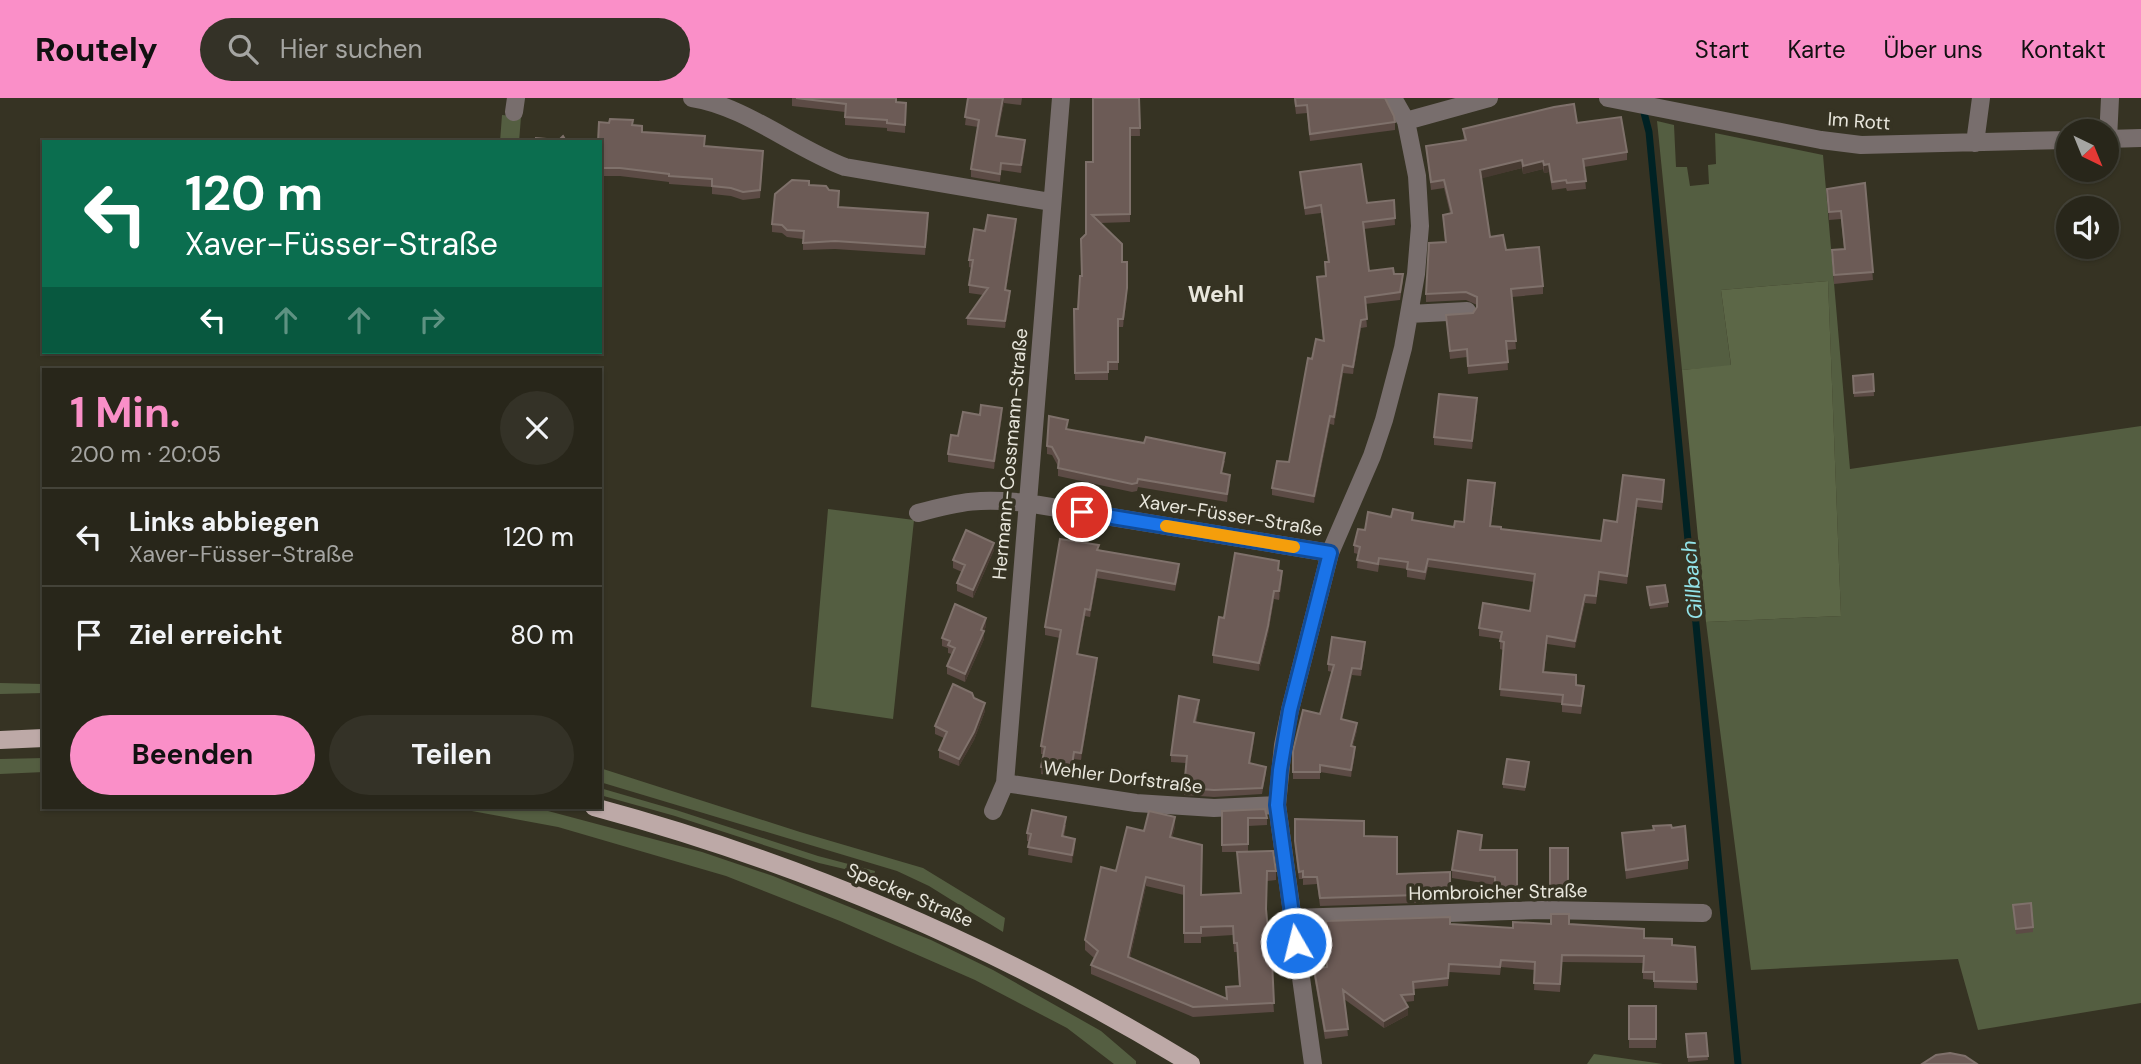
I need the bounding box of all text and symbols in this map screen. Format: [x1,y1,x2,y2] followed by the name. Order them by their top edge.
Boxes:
[200,18,690,81] search box
[35,28,158,71] text: Routely
[224,30,262,68] icon: search
[280,32,423,66] text: Hier suchen
[1695,34,1749,65] text: Start
[1787,34,1846,65] text: Karte
[1884,34,1983,65] text: Über uns
[2021,34,2106,65] text: Kontakt
[1827,106,1891,136] street label: Im Rott
[2056,119,2119,182] north arrow
[2056,119,2119,259] map controls
[185,161,323,225] text: 120 m
[70,168,161,259] icon: left
[2056,196,2119,259] button: sound
[185,223,498,265] text: Xaver-Füsser-Straße
[1188,279,1244,309] district label: Wehl
[194,301,232,339] icon: left
[267,301,305,339] icon: ahead
[340,301,378,339] icon: ahead
[413,301,451,339] icon: right
[987,327,1033,581] street label: Hermann-Cossmann-Straße
[70,385,180,440] text: 1 Min.
[500,391,574,465] button: close
[70,439,221,469] text: 200 m · 20:05
[1052,482,1112,542] pin
[1137,488,1325,542] street label: Xaver-Füsser-Straße
[1063,493,1101,531] icon: arrive
[129,505,319,539] text: Links abbiegen
[70,518,108,556] icon: left
[503,520,574,554] text: 120 m
[129,539,354,569] text: Xaver-Füsser-Straße
[1675,539,1709,621] water label: Gillbach
[70,616,108,654] icon: arrive
[129,618,282,652] text: Ziel erreicht
[510,618,574,652] text: 80 m
[70,715,315,795] button: Beenden
[329,715,574,795] button: Teilen
[1042,755,1204,799] street label: Wehler Dorfstraße
[843,857,977,933] street label: Specker Straße
[1408,878,1588,906] street label: Hombroicher Straße
[1259,906,1333,980] position arrow

